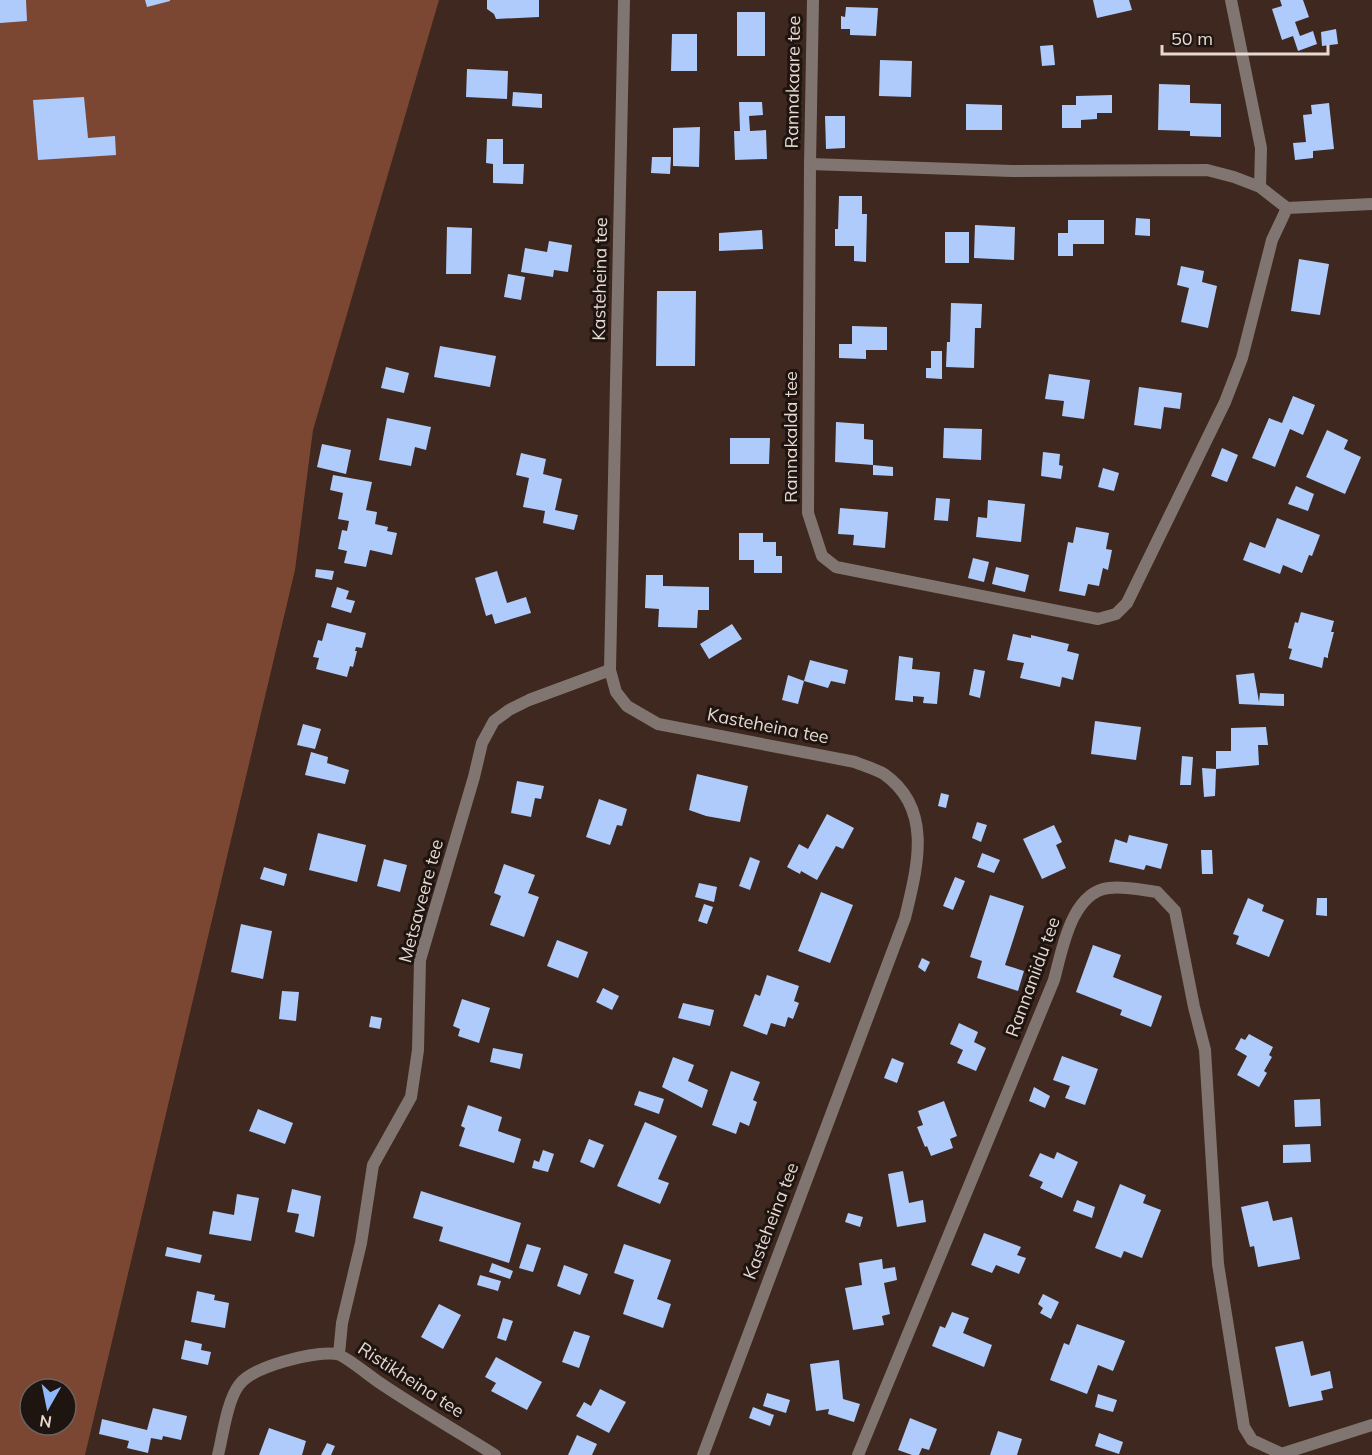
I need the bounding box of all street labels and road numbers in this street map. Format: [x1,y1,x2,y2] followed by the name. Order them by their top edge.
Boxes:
[780,15,805,148] street label: Rannakaare tee
[587,217,612,341] street label: Kasteheina tee
[779,371,802,503] street label: Rannakalda tee
[705,702,831,749] street label: Kasteheina tee
[393,837,448,965] street label: Metsaveere tee
[1000,914,1065,1040] street label: Rannaniidu tee
[738,1159,803,1283] street label: Kasteheina tee
[354,1337,469,1422] street label: Ristikheina tee

